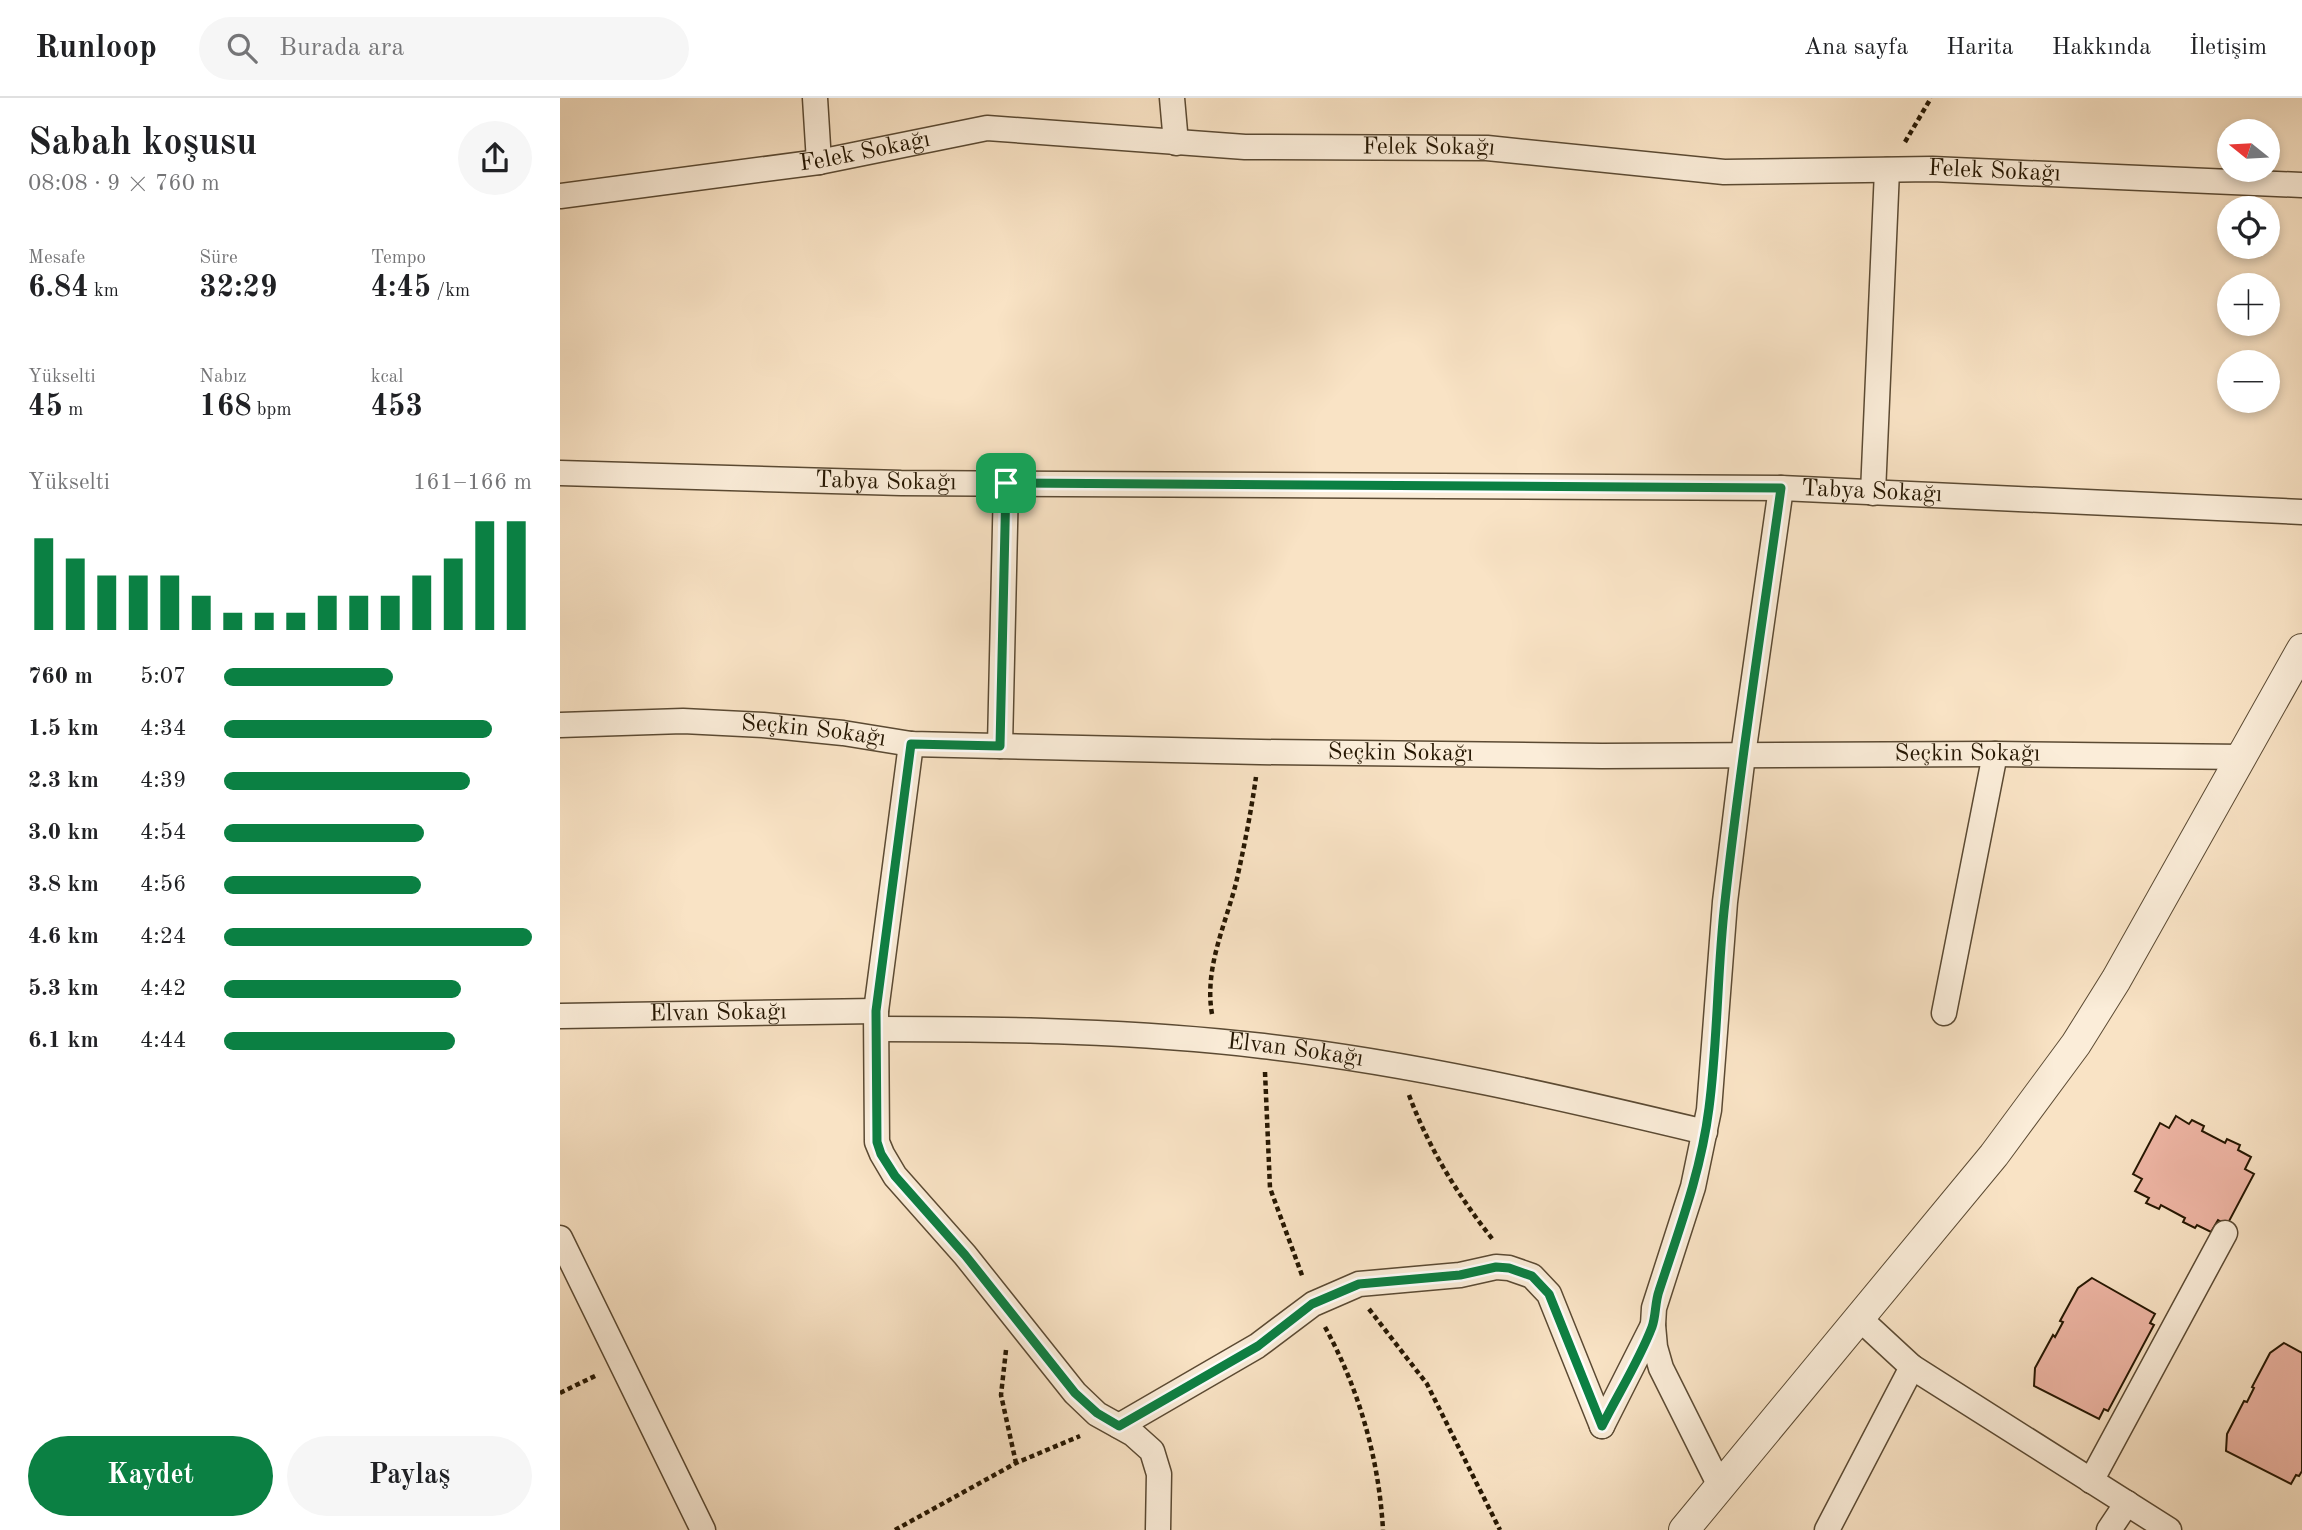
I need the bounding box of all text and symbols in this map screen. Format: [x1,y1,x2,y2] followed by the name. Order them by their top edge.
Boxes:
[199,17,689,80] search box
[223,29,261,67] icon: search
[35,32,157,65] text: Runloop
[279,35,404,61] text: Burada ara
[1804,36,1908,60] text: Ana sayfa
[1946,36,2014,60] text: Harita
[2052,36,2151,60] text: Hakkında
[2189,36,2267,60] text: İletişim
[2217,119,2280,182] north arrow
[2217,119,2280,413] map controls
[458,121,532,195] button: share
[28,125,257,163] text: Sabah koşusu
[798,128,932,176] street label: Felek Sokağı
[1362,135,1496,161] street label: Felek Sokağı
[1927,157,2061,187] street label: Felek Sokağı
[28,172,220,195] text: 08:08 · 9 × 760 m
[2217,196,2280,259] button: locate
[28,249,85,268] text: Mesafe
[199,249,238,268] text: Süre
[371,249,426,268] text: Tempo
[28,273,89,303] text: 6.84
[199,273,277,303] text: 32:29
[371,273,431,303] text: 4:45
[2217,273,2280,336] button: +
[89,282,119,301] text: km
[431,282,470,301] text: /km
[2217,350,2280,413] button: −
[28,368,96,387] text: Yükselti
[199,368,247,387] text: Nabız
[371,368,403,387] text: kcal
[28,392,63,422] text: 45
[199,392,252,422] text: 168
[371,392,423,422] text: 453
[63,401,83,420] text: m
[252,401,292,420] text: bpm
[976,453,1036,513] pin
[987,464,1025,502] icon: arrive
[815,468,957,495] street label: Tabya Sokağı
[28,471,110,494] text: Yükselti
[413,471,532,494] text: 161–166 m
[1801,477,1943,507] street label: Tabya Sokağı
[28,665,93,688] text: 760 m
[140,665,186,688] text: 5:07
[740,712,888,752] street label: Seçkin Sokağı
[28,717,99,740] text: 1.5 km
[140,717,186,740] text: 4:34
[1327,741,1473,766] street label: Seçkin Sokağı
[1895,742,2040,767] street label: Seçkin Sokağı
[28,769,99,792] text: 2.3 km
[140,769,186,792] text: 4:39
[28,821,99,844] text: 3.0 km
[140,821,186,844] text: 4:54
[28,873,99,896] text: 3.8 km
[140,873,186,896] text: 4:56
[28,925,99,948] text: 4.6 km
[140,925,186,948] text: 4:24
[28,977,99,1000] text: 5.3 km
[140,977,186,1000] text: 4:42
[649,1000,787,1027] street label: Elvan Sokağı
[28,1029,99,1052] text: 6.1 km
[140,1029,186,1052] text: 4:44
[1226,1030,1365,1072] street label: Elvan Sokağı
[28,1436,273,1516] button: Kaydet
[287,1436,532,1516] button: Paylaş

